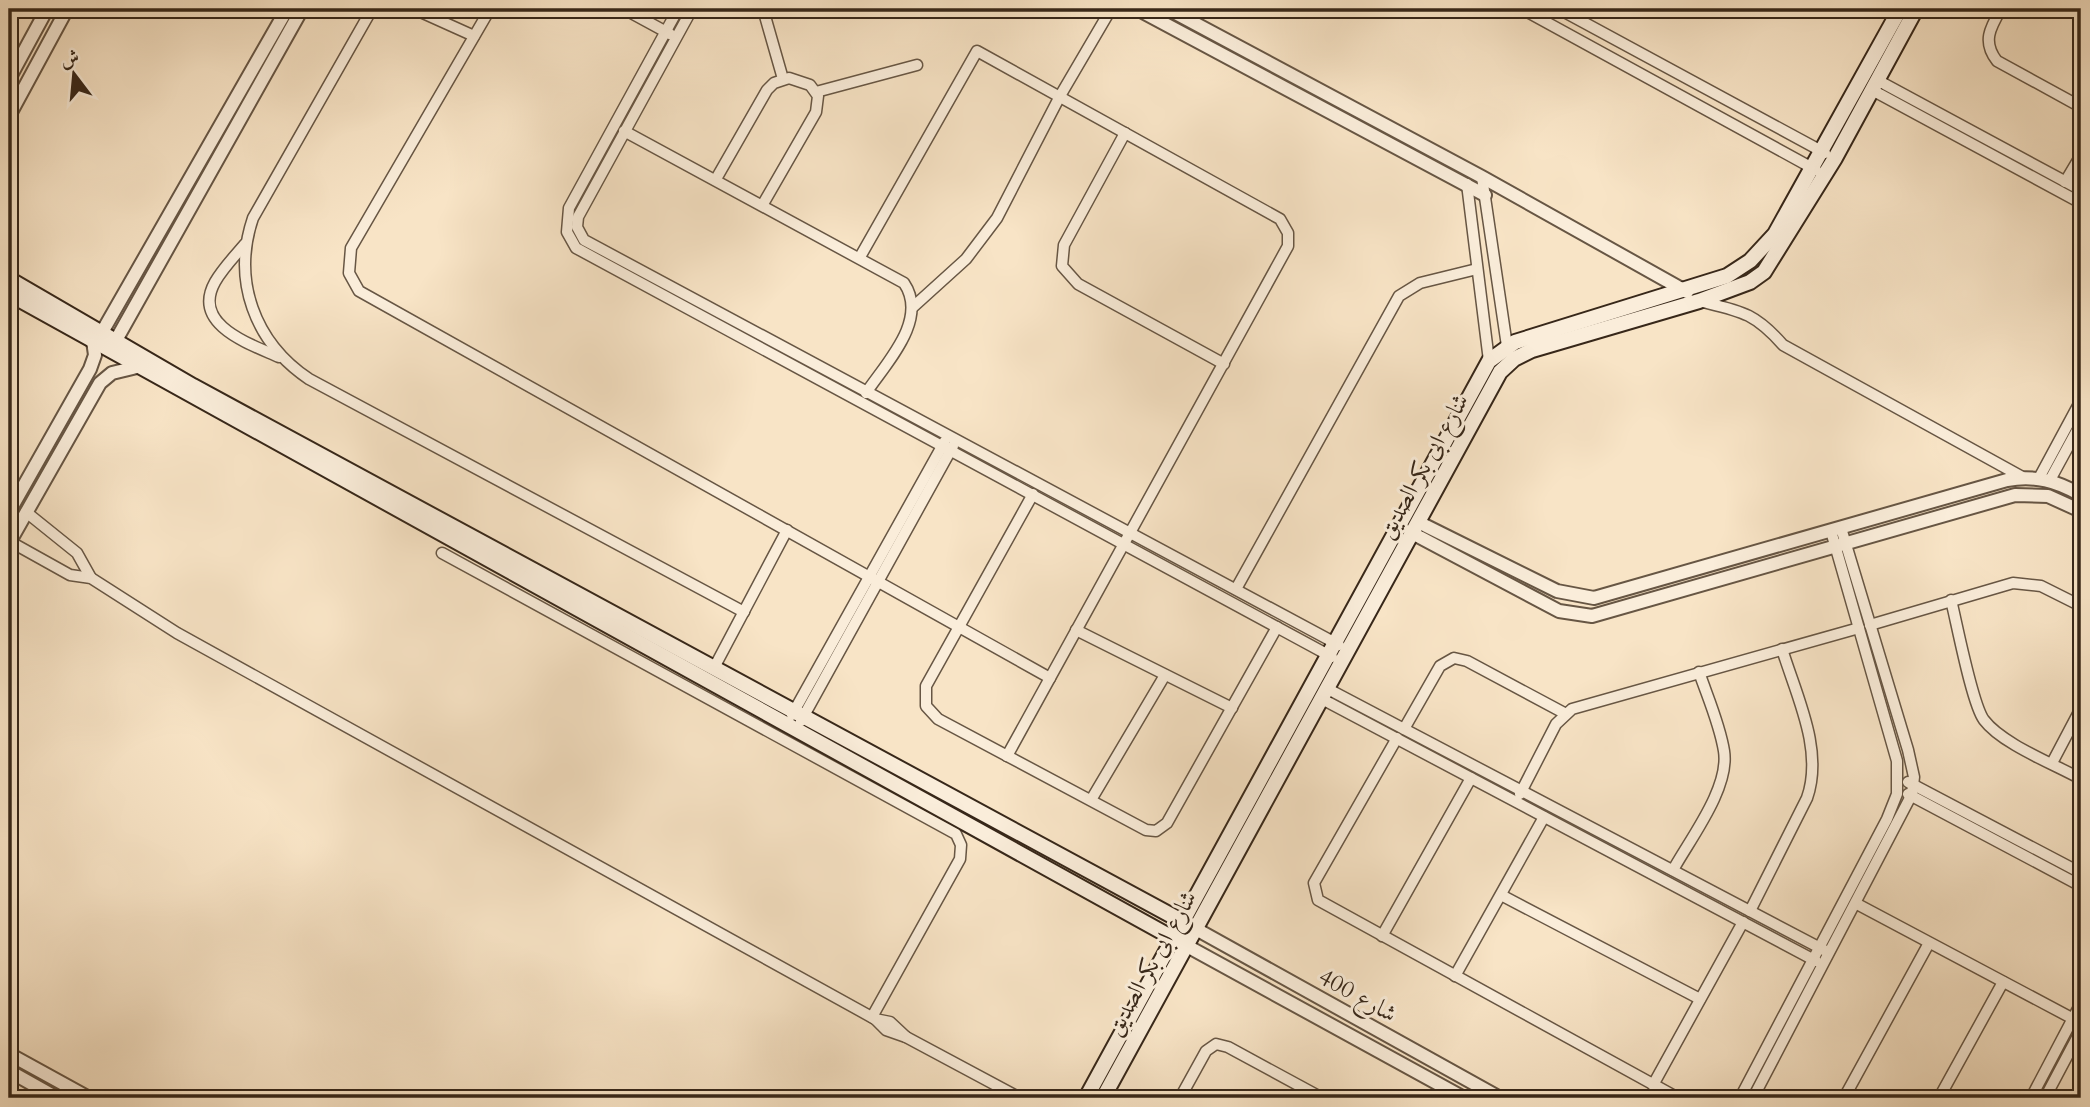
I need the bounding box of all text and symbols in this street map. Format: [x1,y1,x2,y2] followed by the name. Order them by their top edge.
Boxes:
[38,38,108,108] north arrow
[57,44,82,74] text: ش
[1370,388,1480,546] street label: شارع ابى بكر الصديق
[1098,885,1208,1043] street label: شارع ابى بكر الصديق
[1311,960,1403,1033] street label: شارع 400

